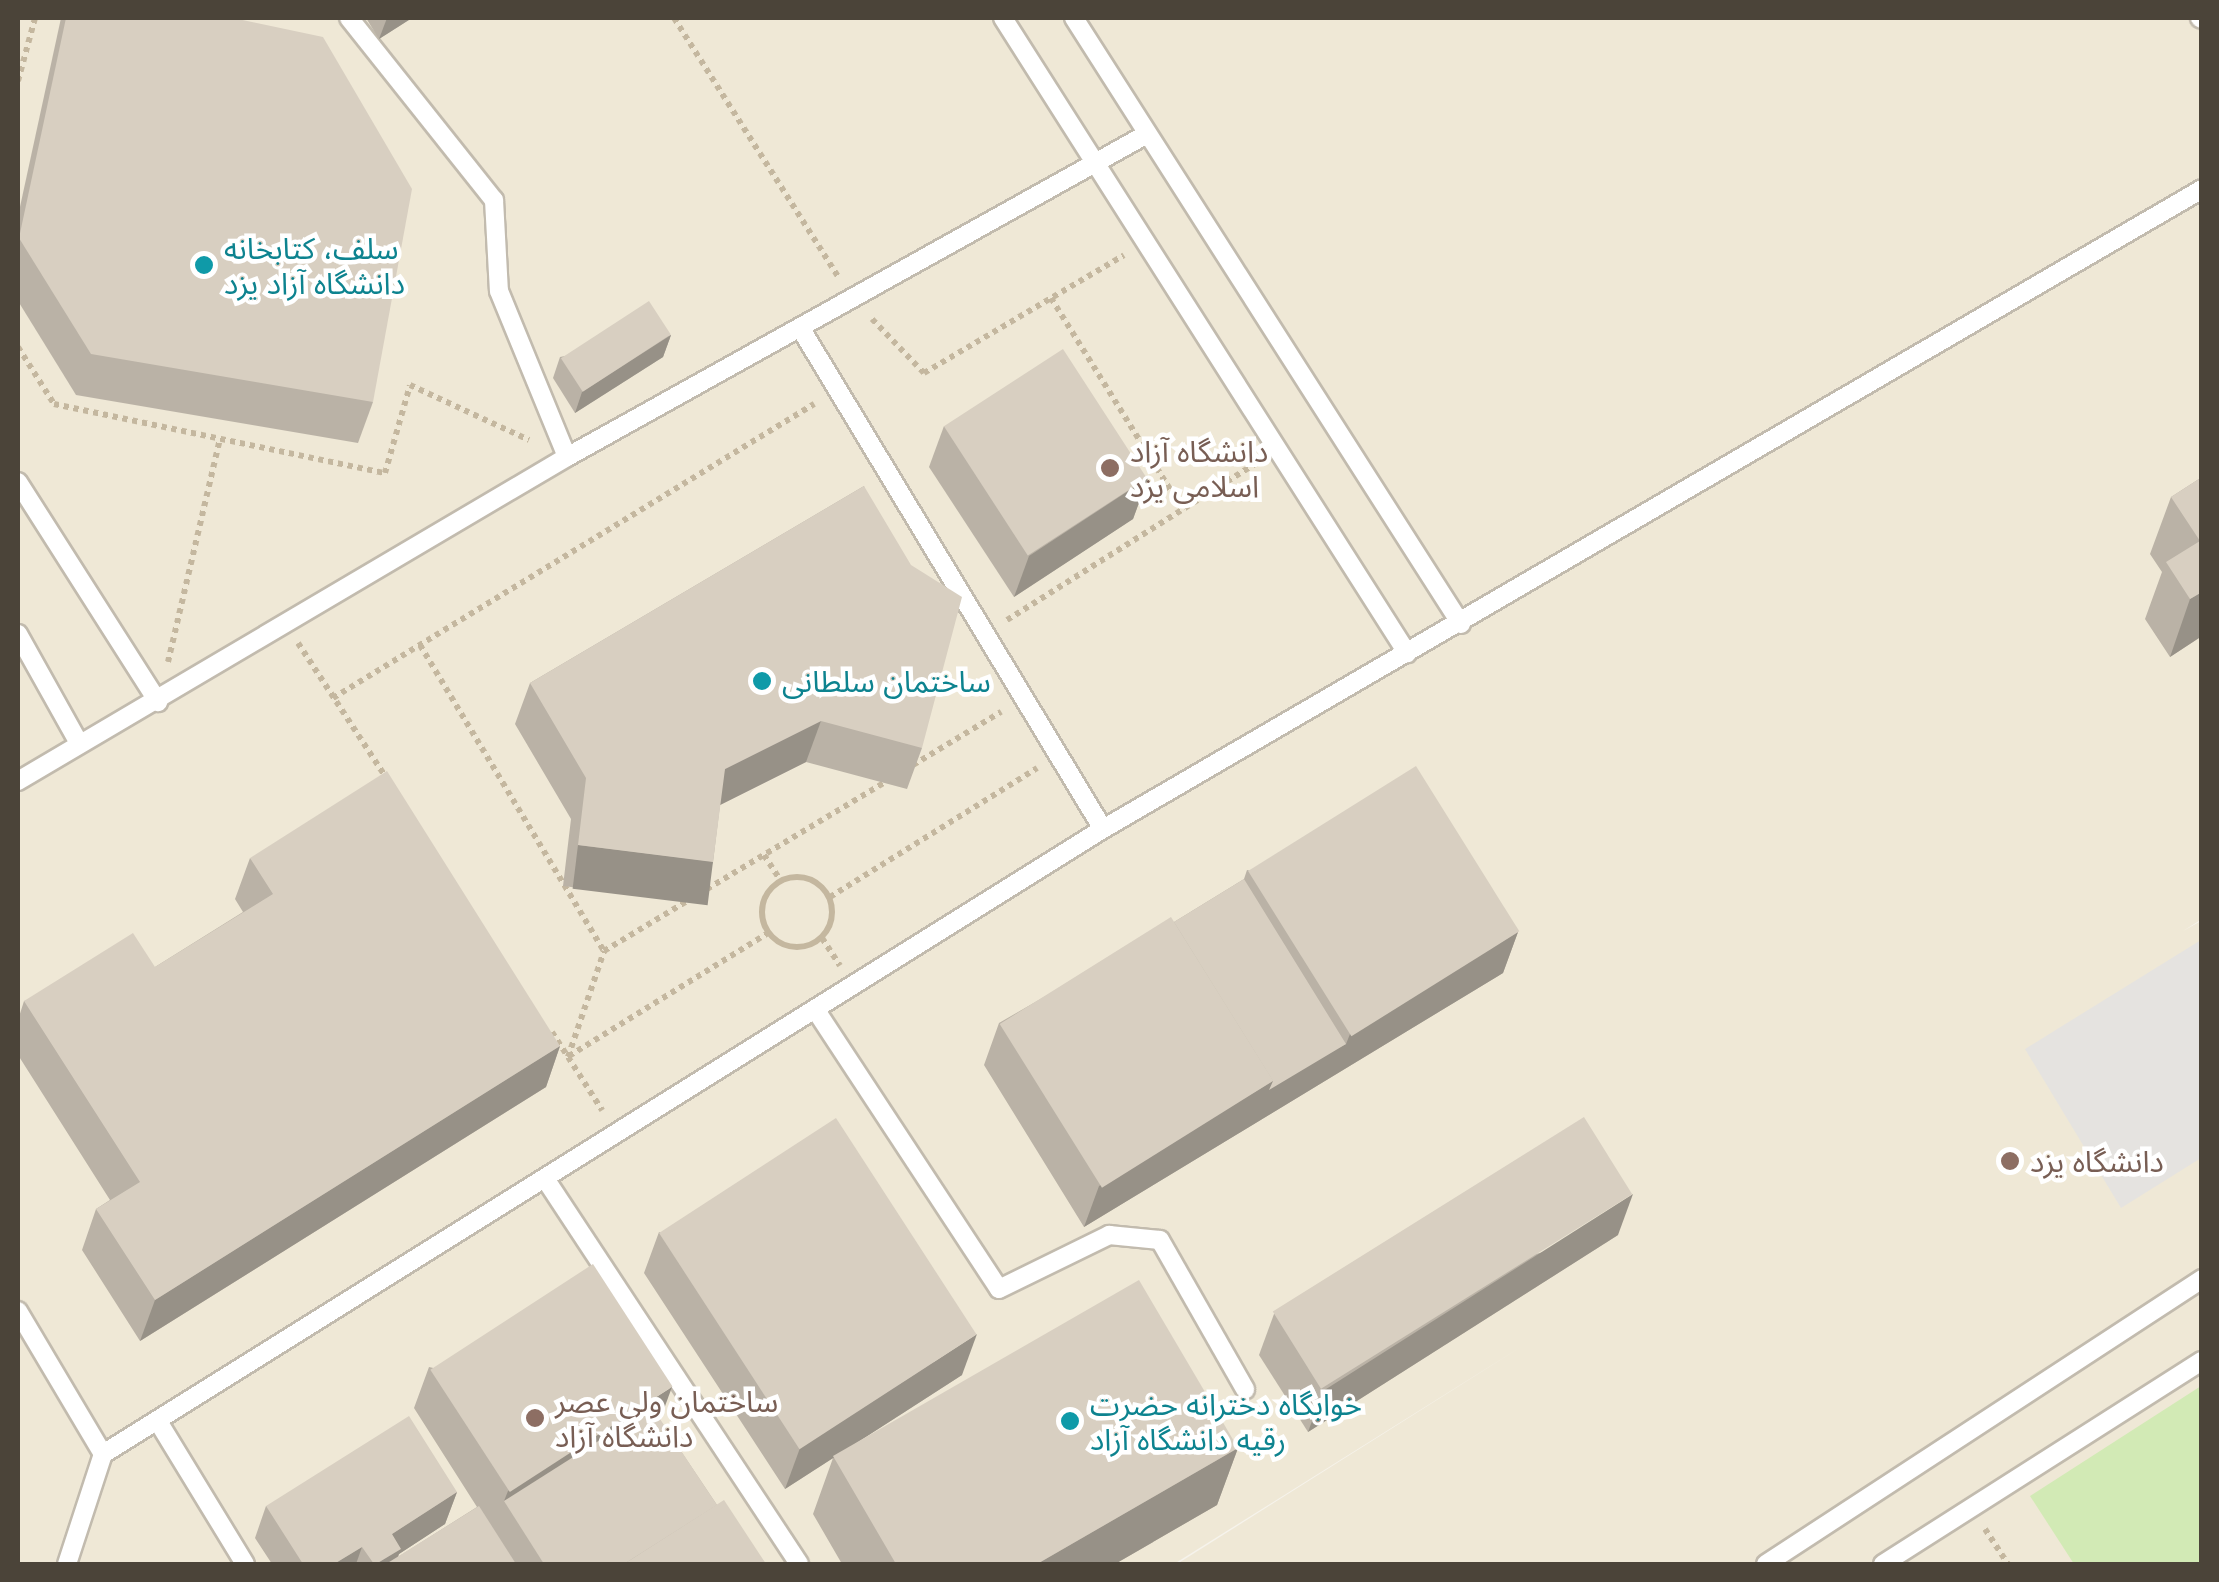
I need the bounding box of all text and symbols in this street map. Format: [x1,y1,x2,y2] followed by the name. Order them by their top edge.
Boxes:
[224,230,405,300] place label: سلف، کتابخانه دانشگاه آزاد یزد
[193,254,215,276] marker: سلف، کتابخانه دانشگاه آزاد یزد
[1130,433,1268,504] place label: دانشگاه آزاد اسلامی یزد
[1099,457,1121,479] marker: دانشگاه آزاد اسلامی یزد
[782,663,991,699] place label: ساختمان سلطانی
[751,670,773,692] marker: ساختمان سلطانی
[2030,1143,2164,1179] place label: دانشگاه یزد
[1999,1150,2021,1172] marker: دانشگاه یزد
[555,1383,778,1454] place label: ساختمان ولی عصر دانشگاه آزاد
[1090,1386,1362,1456] place label: خوابگاه دخترانه حضرت رقیه دانشگاه آزاد
[524,1407,546,1429] marker: ساختمان ولی عصر دانشگاه آزاد
[1059,1410,1081,1432] marker: خوابگاه دخترانه حضرت رقیه دانشگاه آزاد

